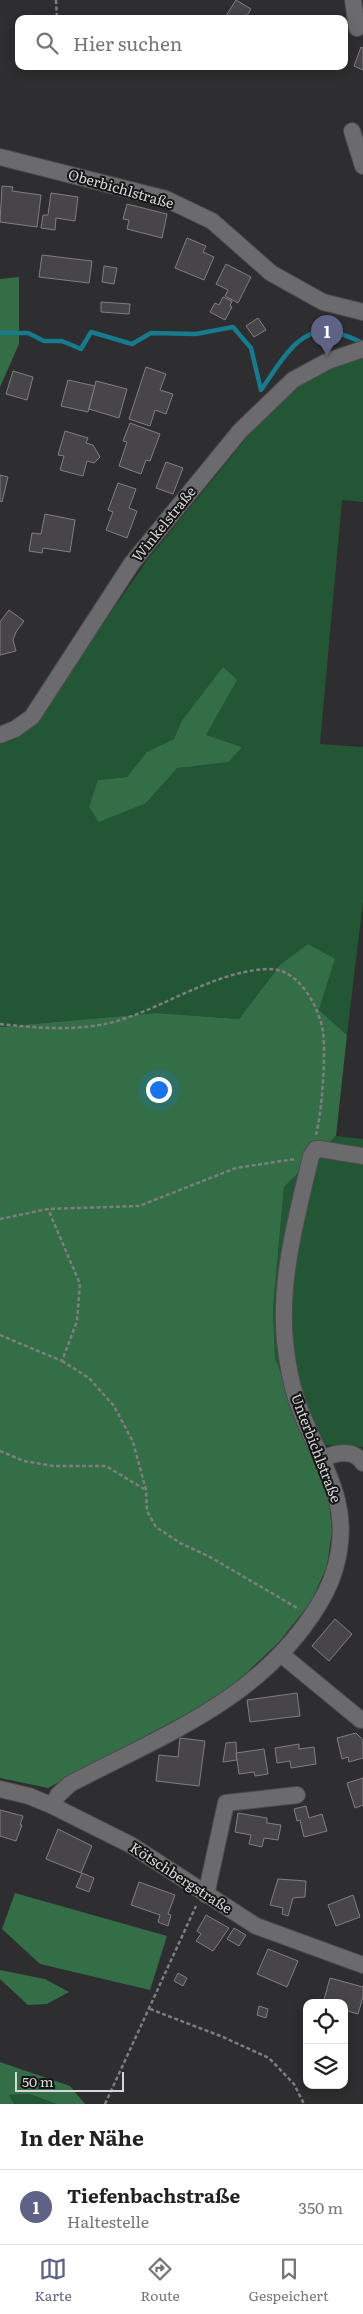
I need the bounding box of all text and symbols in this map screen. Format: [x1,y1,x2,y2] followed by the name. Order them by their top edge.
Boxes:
[15,15,348,70] search box
[33,29,61,57] icon: search
[73,29,182,57] text: Hier suchen
[66,163,176,213] street label: Oberbichlstraße
[311,315,343,356] pin: 1
[127,482,200,565] street label: Winkelstraße
[146,1077,172,1103] your location
[287,1390,347,1505] street label: Unterbichlstraße
[127,1837,236,1918] street label: Kötschbergstraße
[303,1999,348,2089] map controls
[303,1999,348,2044] button: locate
[303,2044,348,2089] button: layers
[15,2069,124,2092] scale bar
[22,2071,54,2091] text: 50 m
[20,2121,144,2152] text: In der Nähe
[67,2181,240,2209] text: Tiefenbachstraße
[33,2195,39,2219] text: 1
[298,2195,343,2219] text: 350 m
[67,2209,149,2233] text: Haltestelle
[34,2255,72,2305] tab: Karte
[141,2255,180,2305] tab: Route
[249,2255,329,2305] tab: Gespeichert

